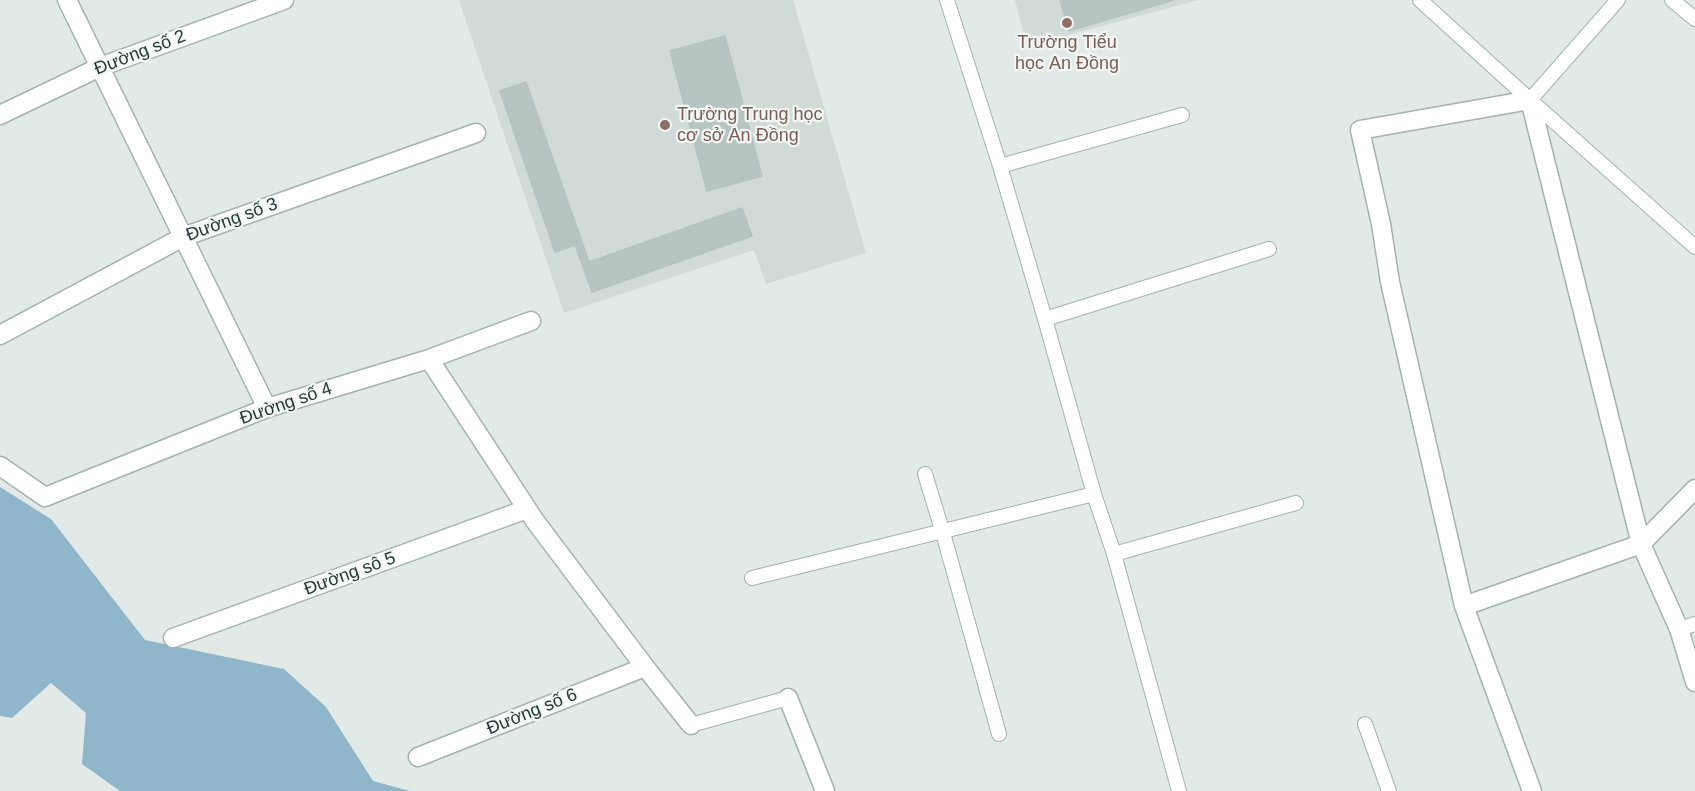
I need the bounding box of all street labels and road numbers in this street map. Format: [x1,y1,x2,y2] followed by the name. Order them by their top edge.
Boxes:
[91,26,189,80] street label: Đường số 2
[183,193,281,247] street label: Đường số 3
[237,378,335,430] street label: Đường số 4
[301,547,399,601] street label: Đường sô 5
[483,684,581,740] street label: Đường số 6

